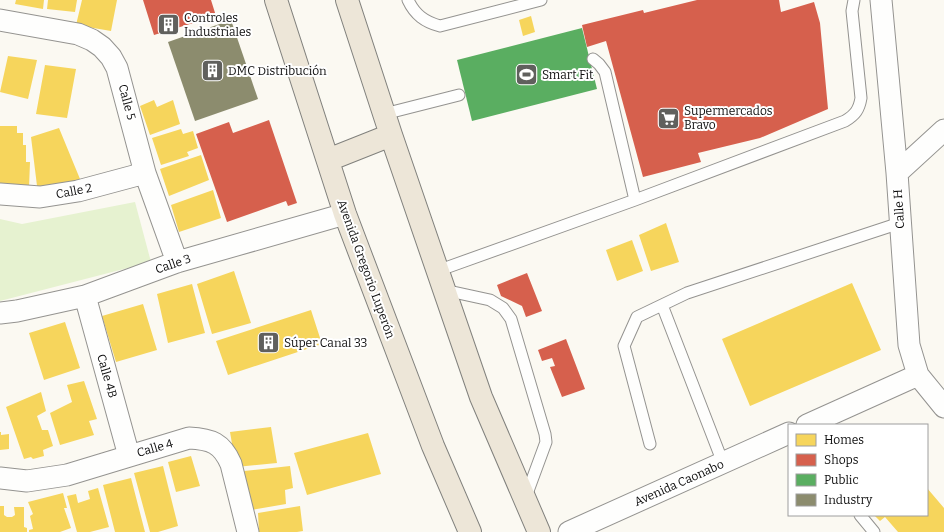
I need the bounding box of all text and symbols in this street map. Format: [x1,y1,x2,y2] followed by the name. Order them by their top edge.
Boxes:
[184,11,252,39] place label: Controles Industriales
[155,12,181,38] building icon: Controles Industriales
[200,58,226,84] building icon: DMC Distribución
[514,62,540,88] sports icon: Smart Fit
[228,64,327,78] place label: DMC Distribución
[542,68,594,82] place label: Smart Fit
[116,83,138,121] street label: Calle 5
[684,104,773,132] place label: Supermercados Bravo
[656,105,682,131] supermarket icon: Supermercados Bravo
[55,181,93,201] street label: Calle 2
[891,189,907,229] street label: Calle H
[334,198,398,341] street label: Avenida Gregorio Luperón
[153,251,193,277] street label: Calle 3
[256,330,282,356] building icon: Súper Canal 33
[284,336,368,350] place label: Súper Canal 33
[94,353,120,399] street label: Calle 4B
[788,424,928,516] legend
[824,433,864,447] text: Homes
[135,436,175,460] street label: Calle 4
[824,453,859,467] text: Shops
[632,457,726,509] street label: Avenida Caonabo
[824,473,859,487] text: Public
[824,493,873,507] text: Industry

